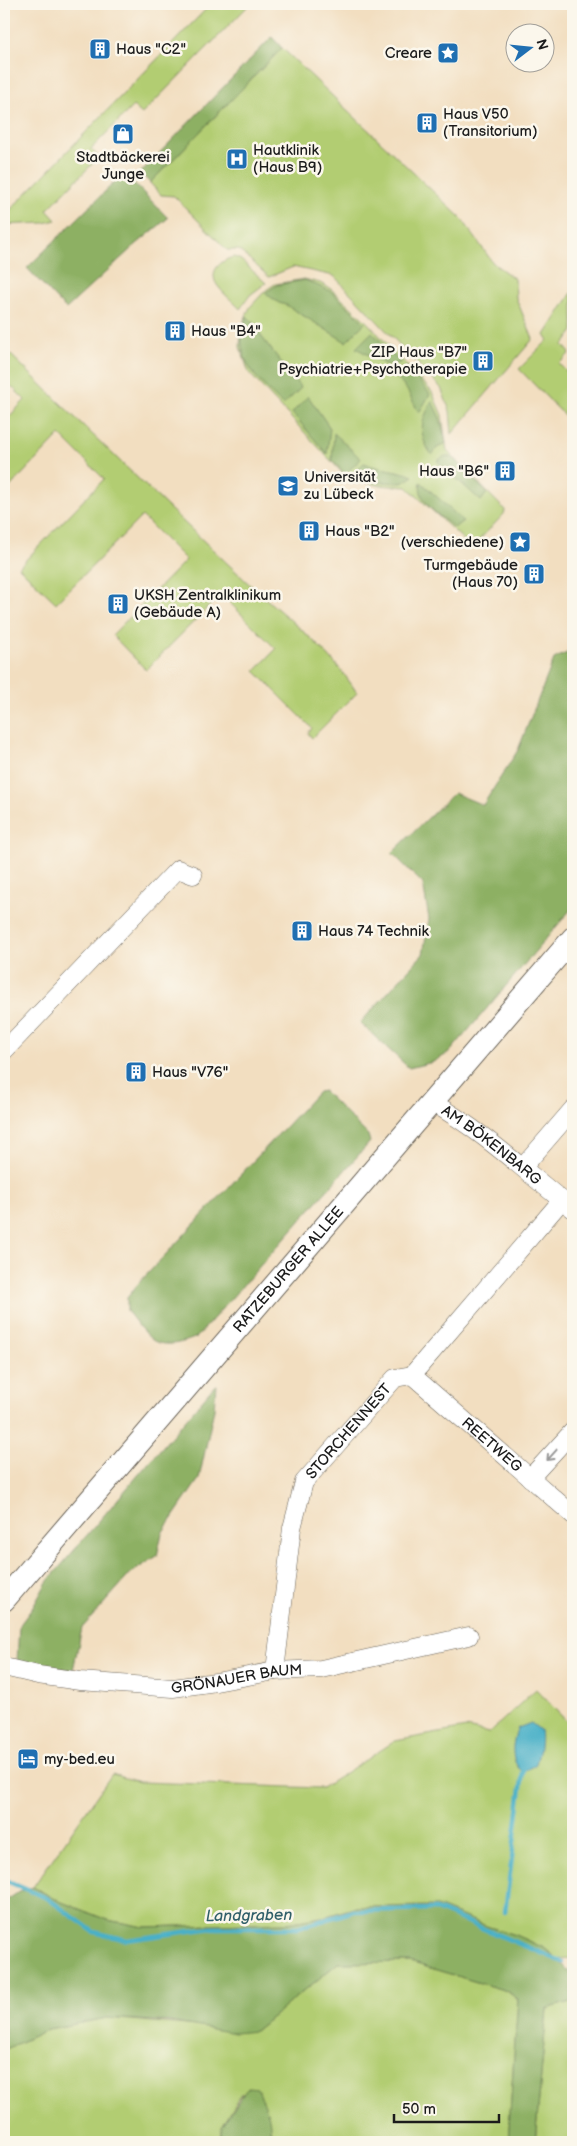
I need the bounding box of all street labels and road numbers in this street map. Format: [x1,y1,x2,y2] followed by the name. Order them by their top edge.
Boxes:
[438,1101,545,1189] street label: AM BÖKENBARG
[229,1202,348,1336] street label: RATZEBURGER ALLEE
[301,1380,395,1483] street label: STORCHENNEST
[458,1413,526,1476] street label: REETWEG
[170,1660,303,1698] street label: GRÖNAUER BAUM

